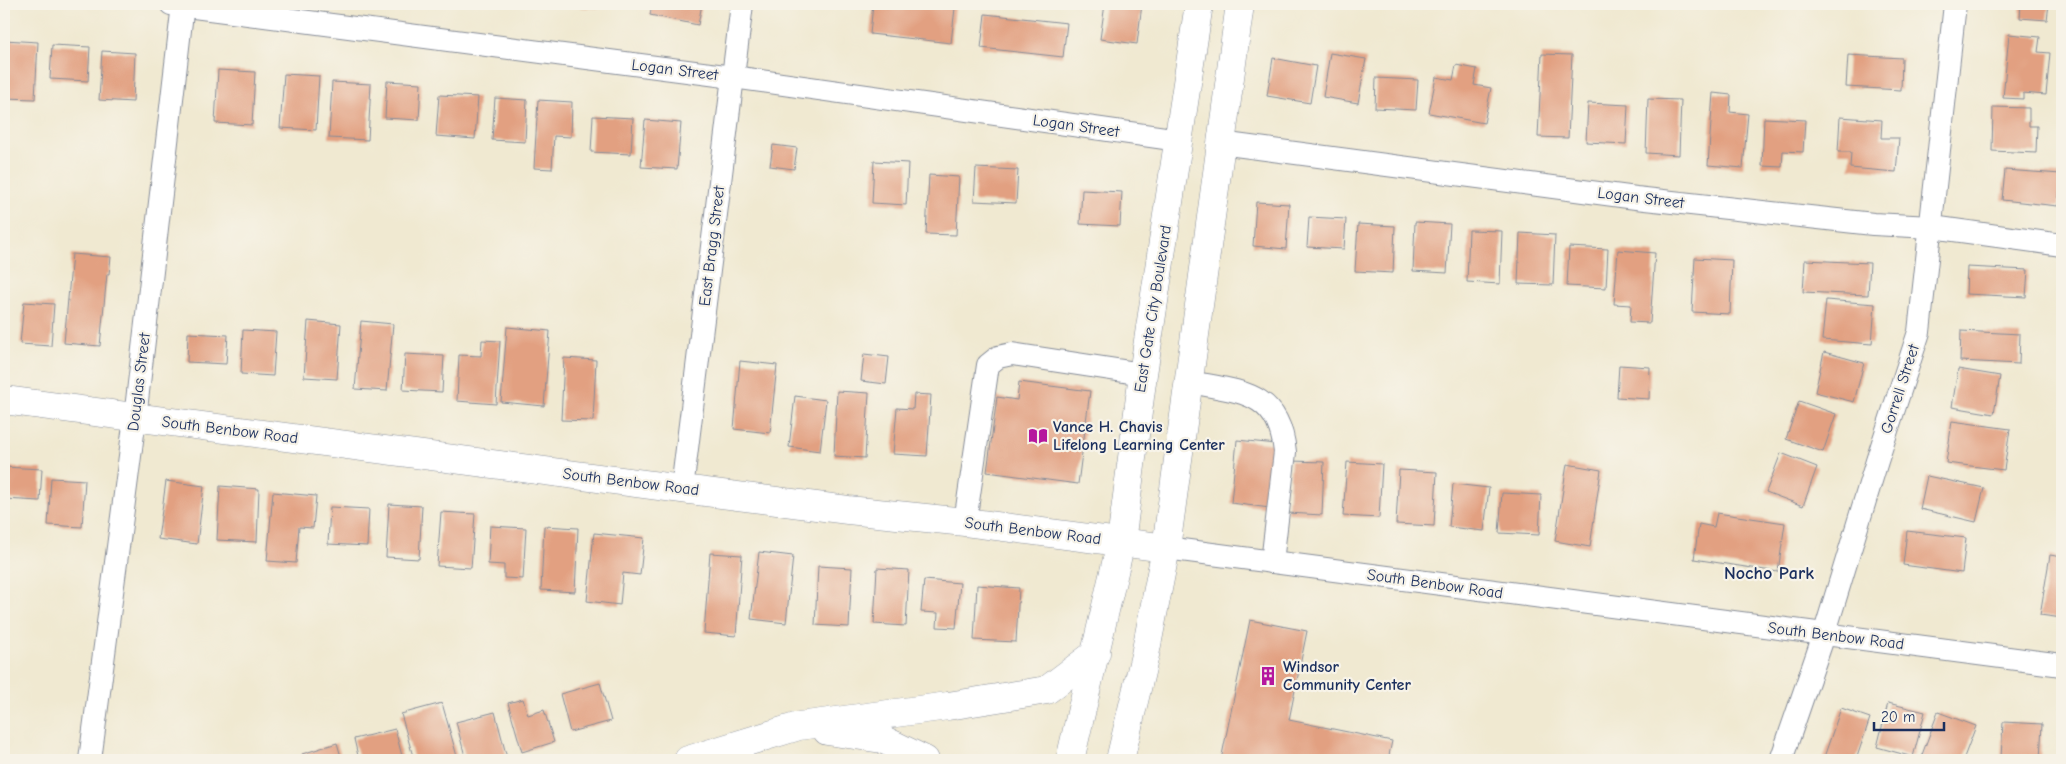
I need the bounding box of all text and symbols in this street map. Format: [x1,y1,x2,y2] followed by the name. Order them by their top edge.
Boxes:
[631,56,720,84] street label: Logan Street
[1032,111,1121,141] street label: Logan Street
[696,184,728,307] street label: East Bragg Street
[1597,184,1686,212] street label: Logan Street
[1131,224,1175,394] street label: East Gate City Boulevard
[124,331,154,432] street label: Douglas Street
[1877,342,1923,436] street label: Gorrell Street
[161,413,299,447] street label: South Benbow Road
[1053,418,1225,454] place label: Vance H. Chavis Lifelong Learning Center
[1027,425,1049,447] library icon: Vance H. Chavis Lifelong Learning Center
[562,465,700,499] street label: South Benbow Road
[964,514,1102,548] street label: South Benbow Road
[1724,563,1814,584] district label: Nocho Park
[1366,566,1504,602] street label: South Benbow Road
[1767,619,1905,653] street label: South Benbow Road
[1283,658,1411,694] place label: Windsor Community Center
[1257,665,1279,687] building icon: Windsor Community Center
[1874,699,1944,731] scale bar
[1881,708,1915,726] text: 20 m

